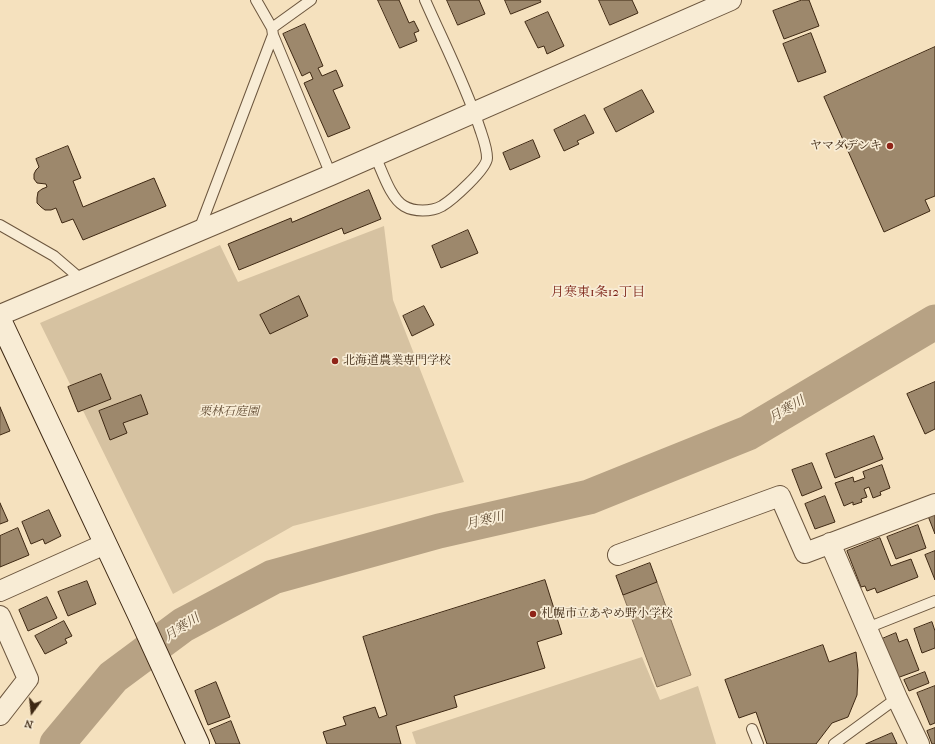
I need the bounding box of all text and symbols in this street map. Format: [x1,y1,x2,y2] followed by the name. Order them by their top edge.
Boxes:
[810,139,882,153] place label: ヤマダデンキ
[885,141,895,151] marker: ヤマダデンキ
[551,285,645,301] district label: 月寒東1条12丁目
[343,354,451,368] place label: 北海道農業専門学校
[330,356,340,366] marker: 北海道農業専門学校
[766,393,808,427] water label: 月寒川
[199,405,259,419] park label: 栗林石庭園
[464,509,506,533] water label: 月寒川
[541,607,673,621] place label: 札幌市立あやめ野小学校
[528,609,538,619] marker: 札幌市立あやめ野小学校
[161,611,203,645] water label: 月寒川
[12,692,52,732] north arrow
[23,717,34,731] text: N

